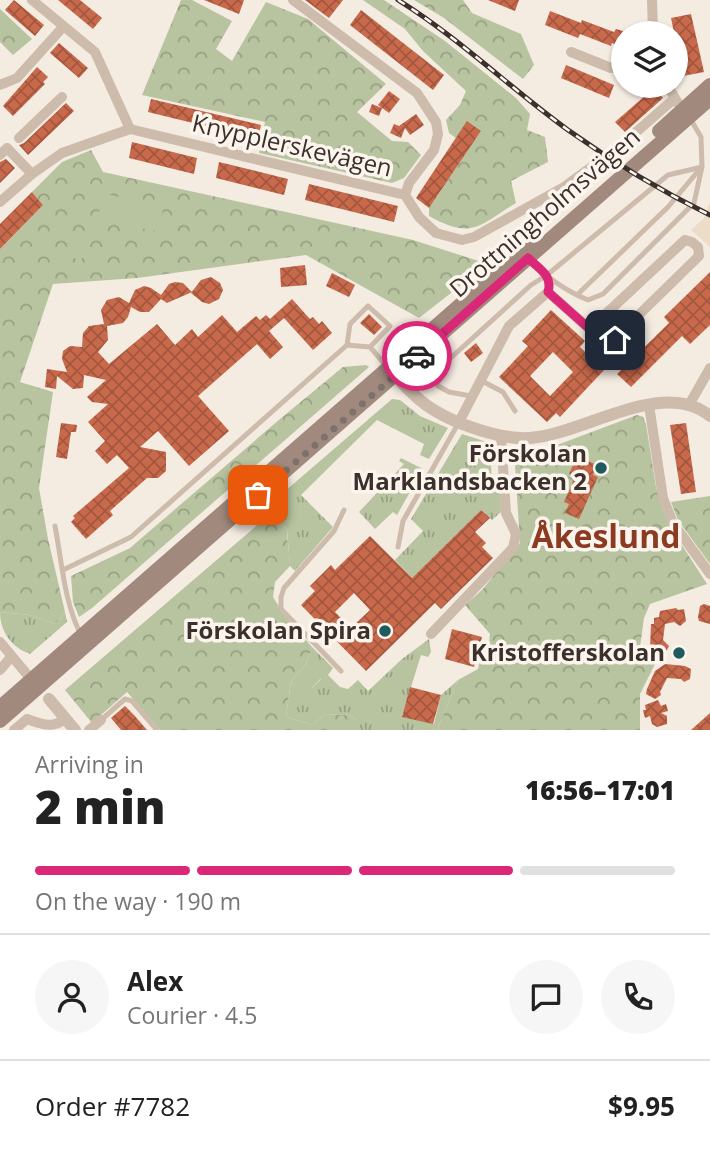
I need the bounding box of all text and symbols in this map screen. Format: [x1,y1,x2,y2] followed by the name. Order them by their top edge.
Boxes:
[611,21,688,98] map controls
[611,21,688,98] button: layers
[189,105,396,184] street label: Knypplerskevägen
[442,120,646,304] street label: Drottningholmsvägen
[585,310,645,370] pin
[382,321,452,391] courier
[596,321,634,359] icon: home
[398,337,436,375] icon: car
[353,436,587,497] place label: Förskolan Marklandsbacken 2
[593,460,609,476] marker: Förskolan Marklandsbacken 2
[228,465,288,525] pin
[239,476,277,514] icon: bag
[532,514,680,557] district label: Åkeslund
[185,613,371,646] place label: Förskolan Spira
[377,623,393,639] marker: Förskolan Spira
[471,635,665,668] place label: Kristofferskolan
[671,645,687,661] marker: Kristofferskolan
[35,748,144,780] text: Arriving in
[525,772,675,808] text: 16:56–17:01
[35,775,166,837] text: 2 min
[35,885,241,917] text: On the way · 190 m
[35,960,109,1034] button: person
[509,960,583,1034] button: chat
[601,960,675,1034] button: phone
[127,963,183,999] text: Alex
[127,999,257,1031] text: Courier · 4.5
[35,1088,190,1124] text: Order #7782
[608,1088,675,1124] text: $9.95

